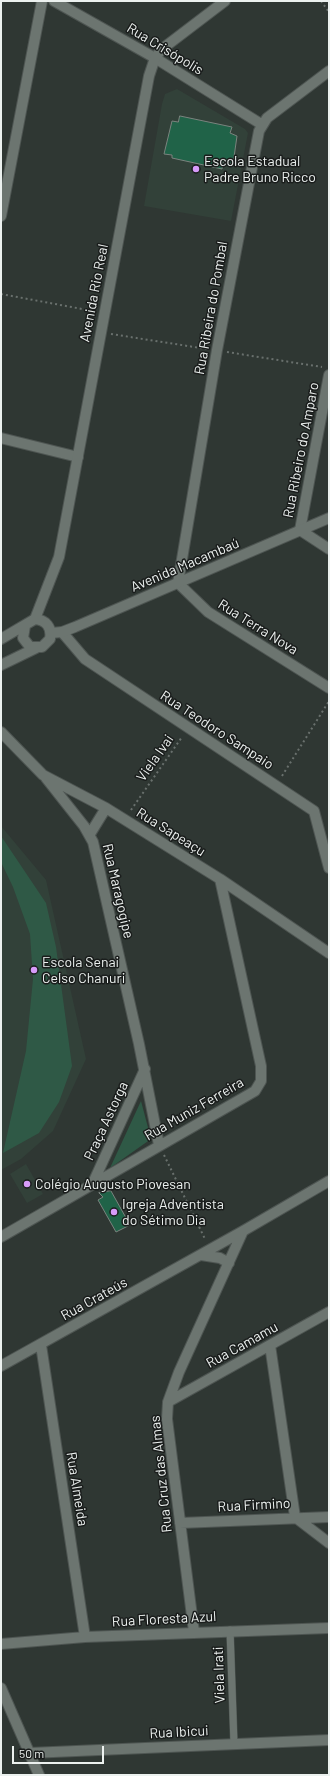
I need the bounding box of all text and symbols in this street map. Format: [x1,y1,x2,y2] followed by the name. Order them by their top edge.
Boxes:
[124,20,206,78] street label: Rua Crisópolis
[204,153,316,186] place label: Escola Estadual Padre Bruno Ricco
[191,164,201,174] marker: Escola Estadual Padre Bruno Ricco
[191,240,231,376] street label: Rua Ribeira do Pombal
[76,243,112,343] street label: Avenida Rio Real
[280,381,322,519] street label: Rua Ribeiro do Amparo
[128,535,242,595] street label: Avenida Macambaú
[215,596,301,658] street label: Rua Terra Nova
[157,687,277,773] street label: Rua Teodoro Sampaio
[133,731,177,785] street label: Viela Ivai
[133,804,209,860] street label: Rua Sapeaçu
[99,842,137,940] street label: Rua Maragogipe
[42,954,125,986] place label: Escola Senai Celso Chanuri
[29,965,39,975] marker: Escola Senai Celso Chanuri
[141,1074,247,1144] street label: Rua Muniz Ferreira
[80,1079,132,1163] street label: Praça Astorga
[35,1176,191,1192] place label: Colégio Augusto Piovesan
[22,1179,32,1189] marker: Colégio Augusto Piovesan
[122,1196,224,1228] place label: Igreja Adventista do Sétimo Dia
[109,1207,119,1217] marker: Igreja Adventista do Sétimo Dia
[58,1274,130,1324] street label: Rua Crateús
[203,1318,281,1372] street label: Rua Camamu
[146,1415,176,1533] street label: Rua Cruz das Almas
[63,1451,91,1527] street label: Rua Almeida
[217,1495,291,1515] street label: Rua Firmino
[111,1608,217,1630] street label: Rua Floresta Azul
[210,1646,228,1704] street label: Viela Irati
[149,1722,209,1742] street label: Rua Ibicui
[14,1738,106,1764] scale bar
[19,1746,44,1760] text: 50 m

